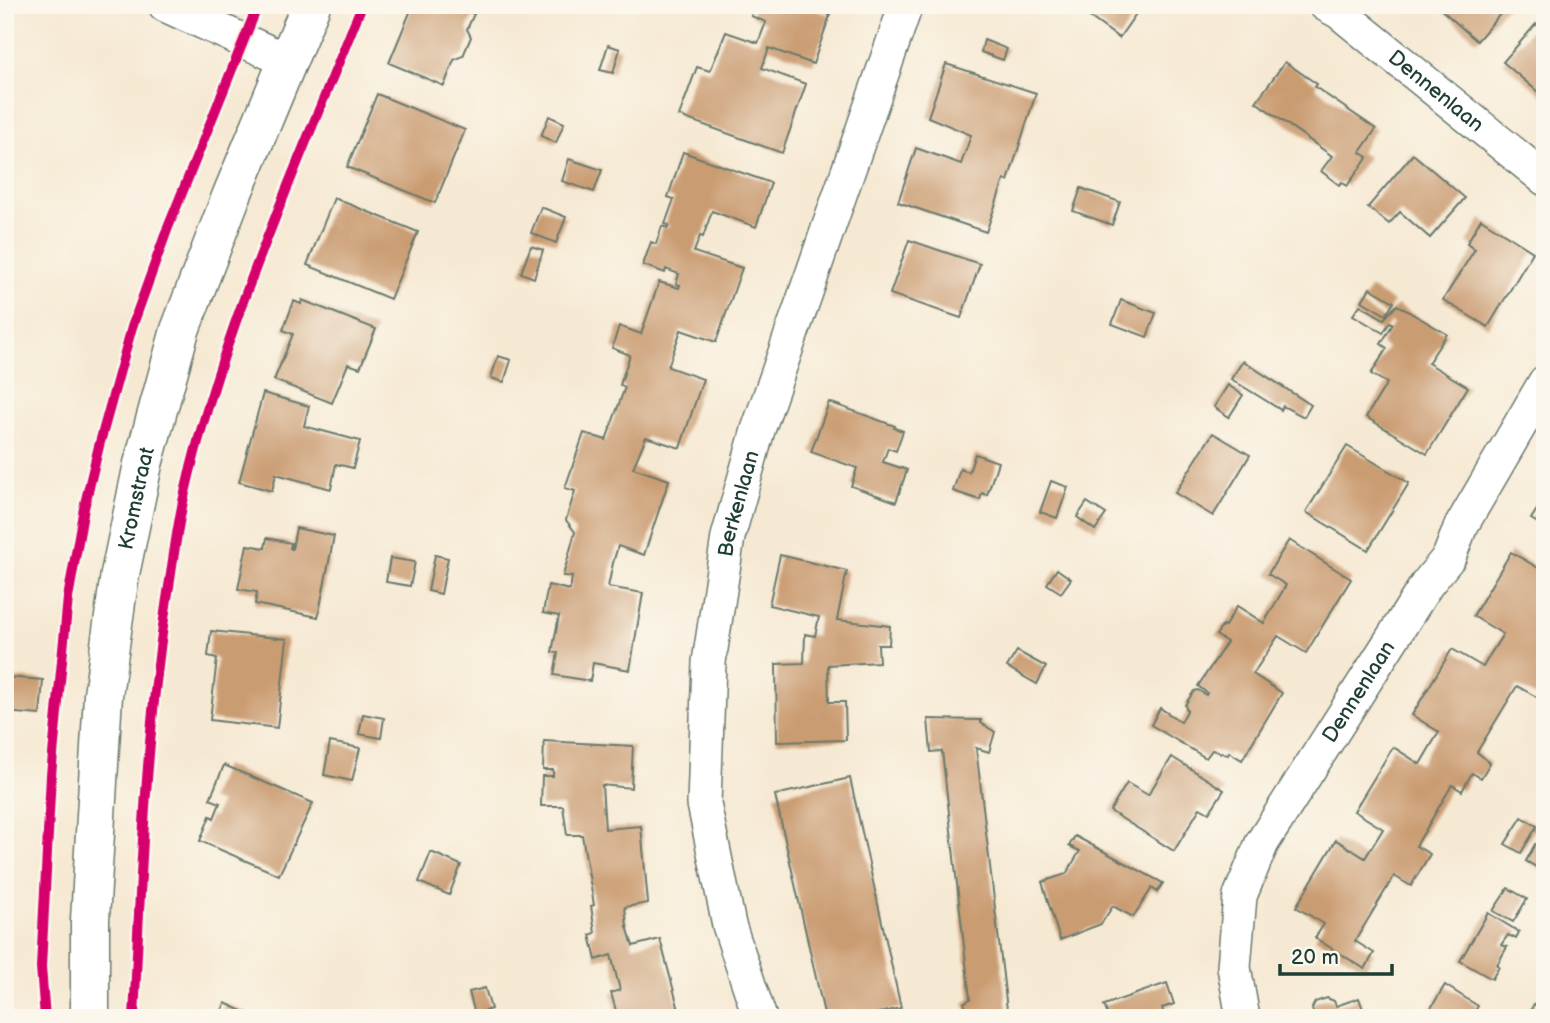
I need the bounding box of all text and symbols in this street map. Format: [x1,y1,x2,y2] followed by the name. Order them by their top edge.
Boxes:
[1383,45,1489,137] street label: Dennenlaan
[113,444,160,552] street label: Kromstraat
[713,448,764,558] street label: Berkenlaan
[1317,636,1400,747] street label: Dennenlaan
[1280,932,1392,976] scale bar
[1291,945,1339,970] text: 20 m

